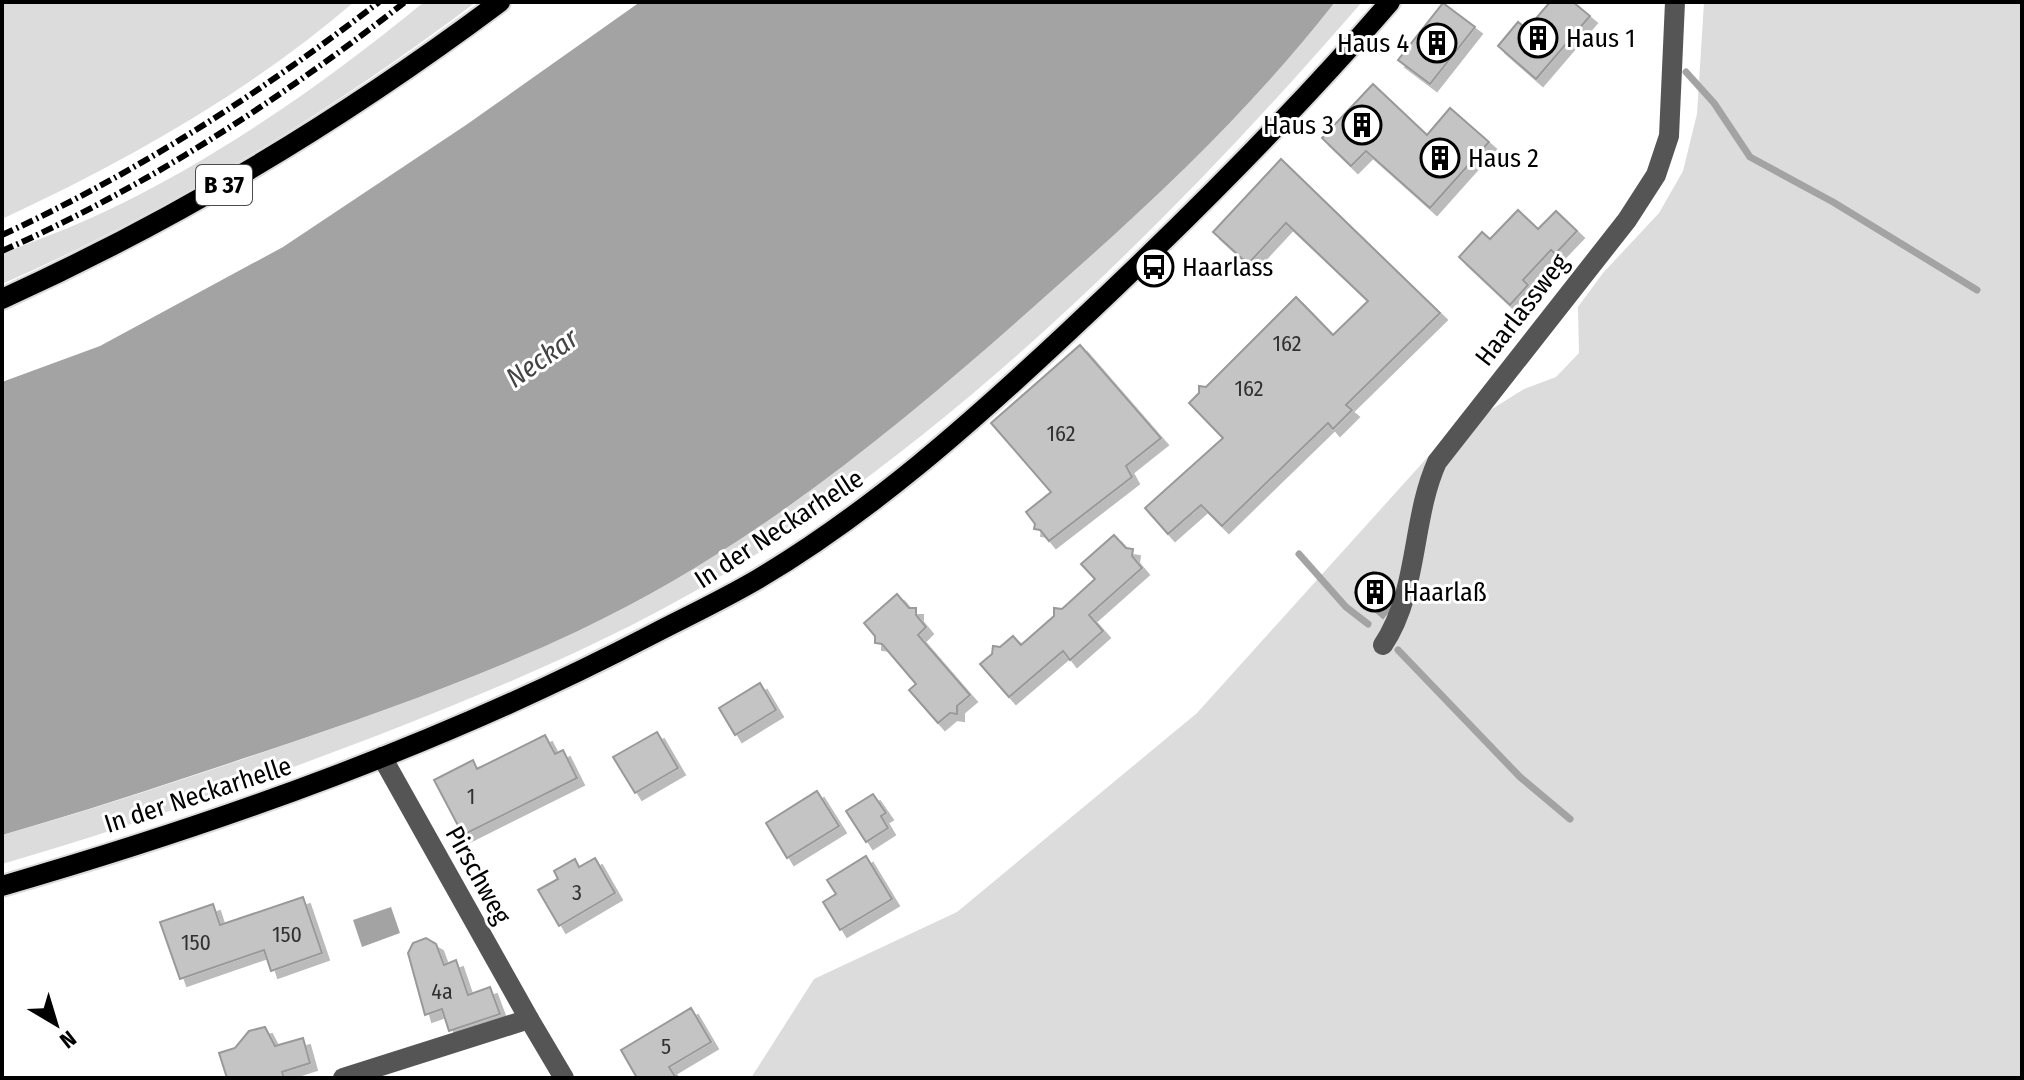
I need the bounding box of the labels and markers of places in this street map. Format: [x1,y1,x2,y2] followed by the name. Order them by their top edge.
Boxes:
[1517,17,1559,59] building icon: Haus 1
[1416,22,1458,64] building icon: Haus 4
[1566,23,1635,54] place label: Haus 1
[1337,28,1409,59] place label: Haus 4
[1341,104,1383,146] building icon: Haus 3
[1263,110,1334,141] place label: Haus 3
[1419,137,1461,179] building icon: Haus 2
[1468,143,1539,174] place label: Haus 2
[1133,246,1175,288] bus stop icon: Haarlass
[1182,252,1273,283] place label: Haarlass
[1354,571,1396,613] building icon: Haarlaß
[1403,577,1487,608] place label: Haarlaß

